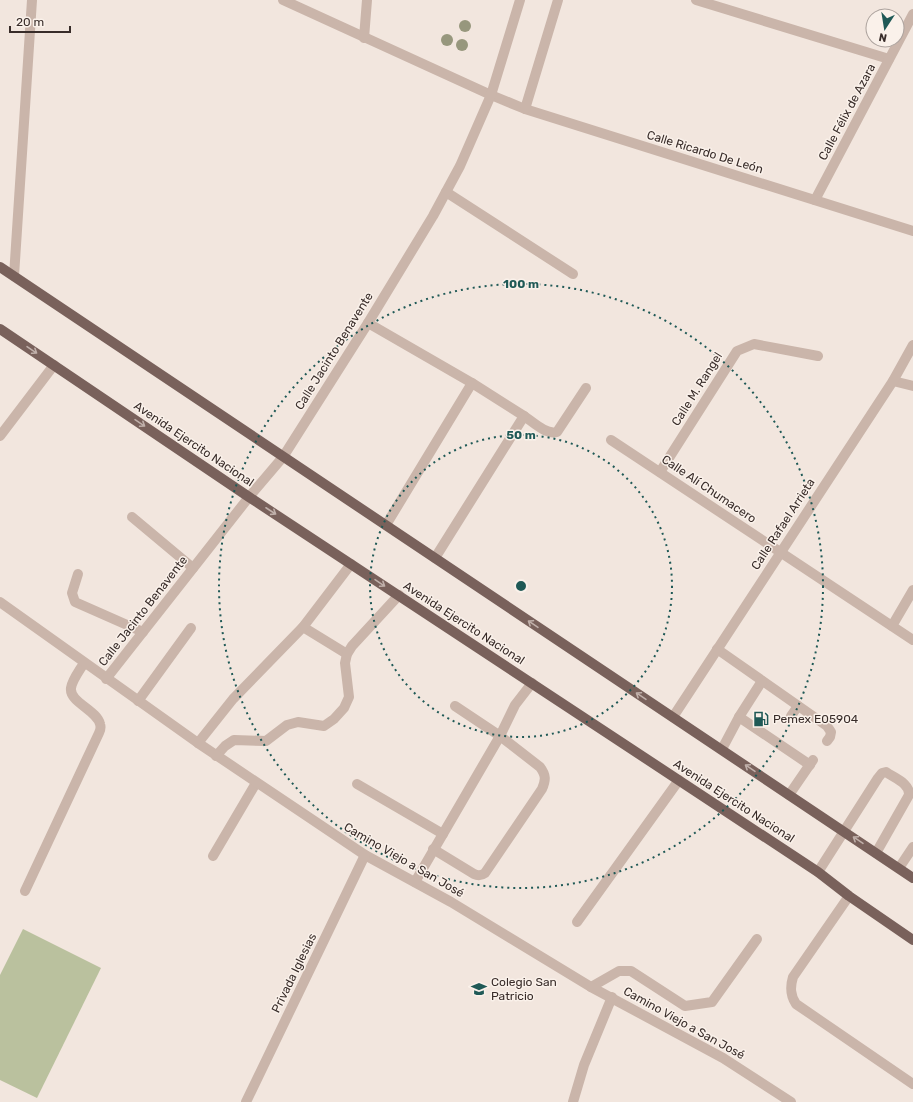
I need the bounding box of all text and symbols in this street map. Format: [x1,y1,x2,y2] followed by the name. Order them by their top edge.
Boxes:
[10,8,70,34] scale bar
[865,8,905,48] north arrow
[16,15,44,29] text: 20 m
[878,30,888,44] text: N
[816,61,878,163] street label: Calle Félix de Azara
[645,128,765,176] street label: Calle Ricardo De León
[503,277,539,291] text: 100 m
[292,289,376,412] street label: Calle Jacinto Benavente
[26,346,37,354] one-way arrow
[669,350,725,428] street label: Calle M. Rangel
[131,399,257,489] street label: Avenida Ejercito Nacional
[134,419,145,427] one-way arrow
[506,428,536,442] text: 50 m
[659,452,759,526] street label: Calle Alí Chumacero
[748,476,818,572] street label: Calle Rafael Arrieta
[265,508,277,516] one-way arrow
[96,553,190,669] street label: Calle Jacinto Benavente
[374,579,385,587] one-way arrow
[401,579,527,667] street label: Avenida Ejercito Nacional
[514,579,528,593] centre of rings
[528,619,539,628] one-way arrow
[636,692,647,700] one-way arrow
[752,710,770,728] fuel station icon: Pemex E05904
[773,712,859,726] place label: Pemex E05904
[671,757,797,845] street label: Avenida Ejercito Nacional
[744,764,755,772] one-way arrow
[341,820,467,900] street label: Camino Viejo a San José
[852,836,863,844] one-way arrow
[269,931,319,1015] street label: Privada Iglesias
[491,975,557,1003] place label: Colegio San Patricio
[470,980,488,998] school or university icon: Colegio San Patricio
[621,984,747,1062] street label: Camino Viejo a San José

